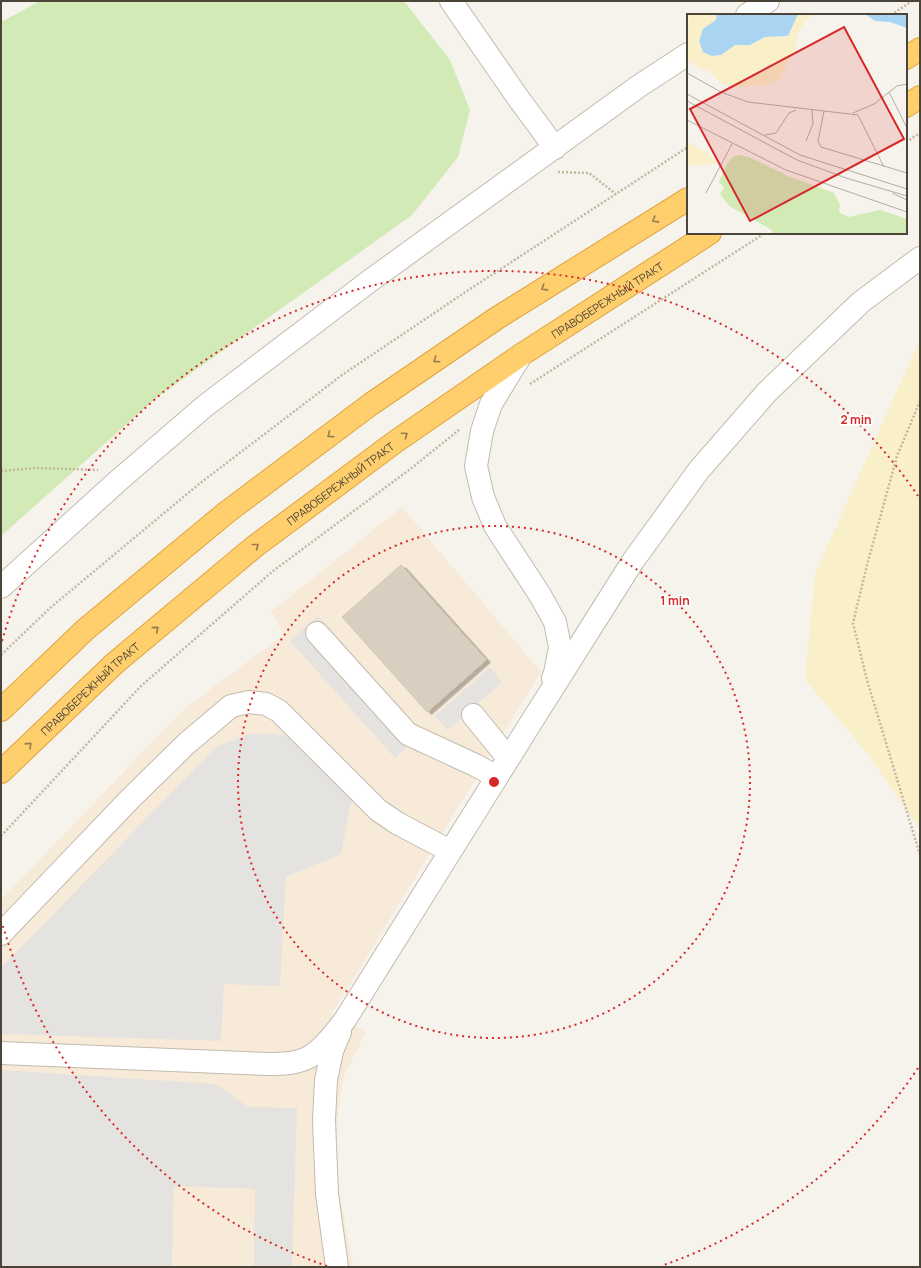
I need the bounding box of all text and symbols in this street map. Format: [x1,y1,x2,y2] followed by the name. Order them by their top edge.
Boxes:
[687,14,907,234] inset map
[652,215,659,222] one-way arrow
[548,258,666,341] street label: ПРАВОБЕРЕЖНЫЙ ТРАКТ
[541,284,548,291] one-way arrow
[433,355,440,363] one-way arrow
[840,411,872,428] text: 2 min
[327,430,334,437] one-way arrow
[401,432,408,440] one-way arrow
[283,438,397,528] street label: ПРАВОБЕРЕЖНЫЙ ТРАКТ
[251,544,258,551] one-way arrow
[660,592,690,609] text: 1 min
[151,627,159,634] one-way arrow
[37,638,143,738] street label: ПРАВОБЕРЕЖНЫЙ ТРАКТ
[24,742,32,750] one-way arrow
[487,775,501,789] centre of rings

